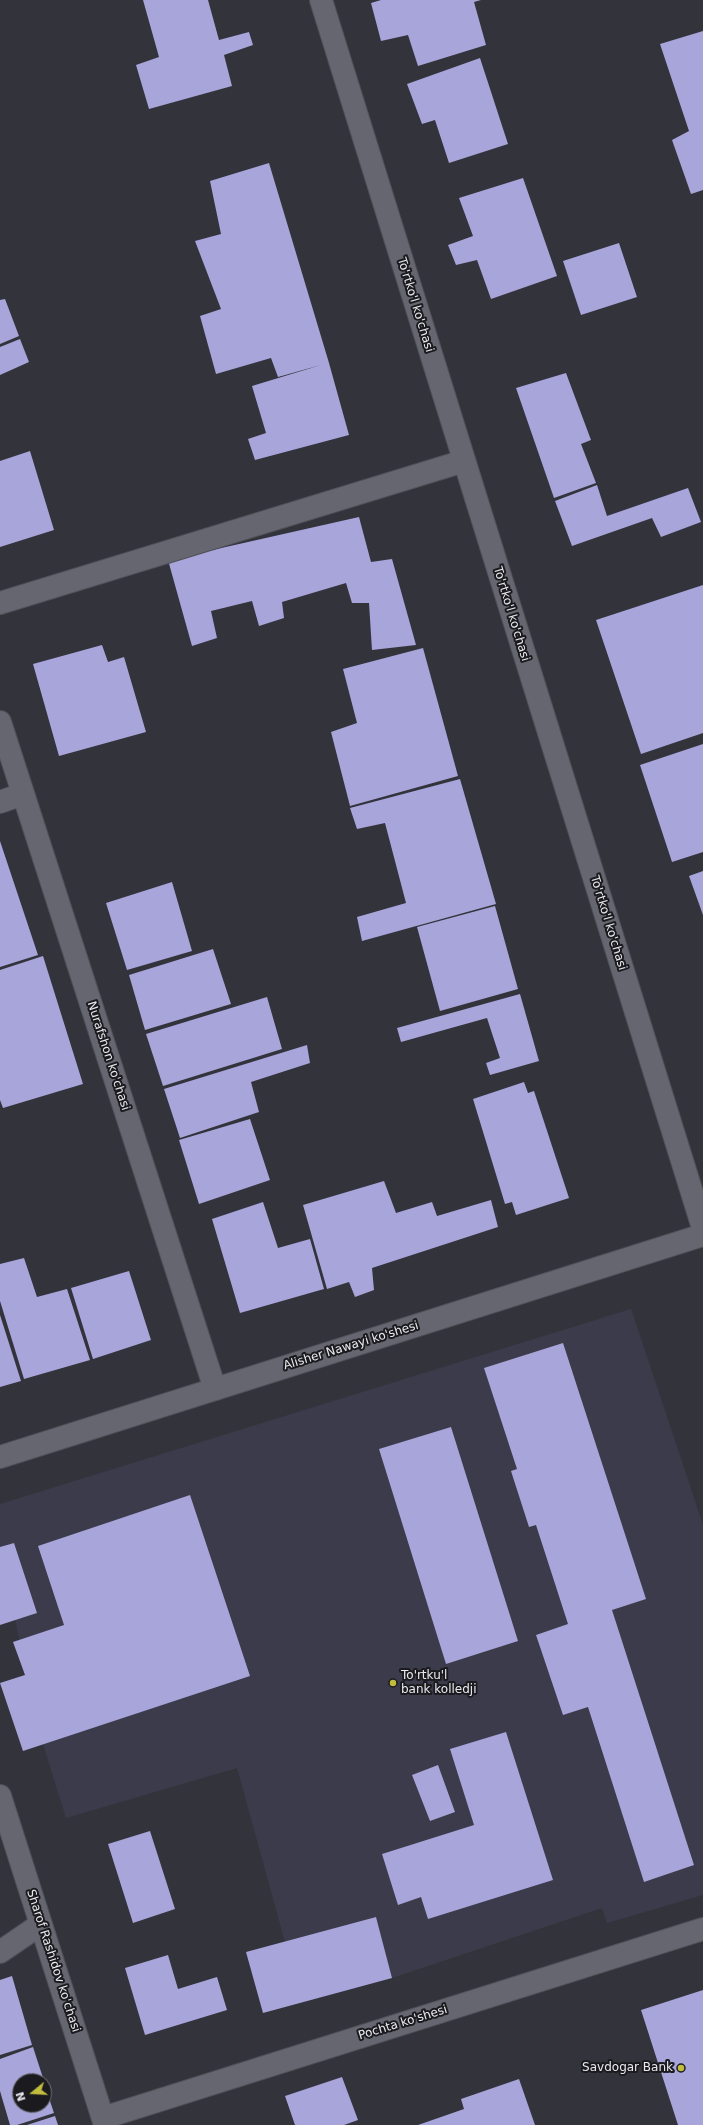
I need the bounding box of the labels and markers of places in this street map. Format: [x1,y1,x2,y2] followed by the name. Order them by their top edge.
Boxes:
[401,1669,477,1697] place label: To'rtku'l bank kolledji
[388,1678,398,1688] marker: To'rtku'l bank kolledji
[582,2061,673,2075] place label: Savdogar Bank
[676,2063,686,2073] marker: Savdogar Bank

